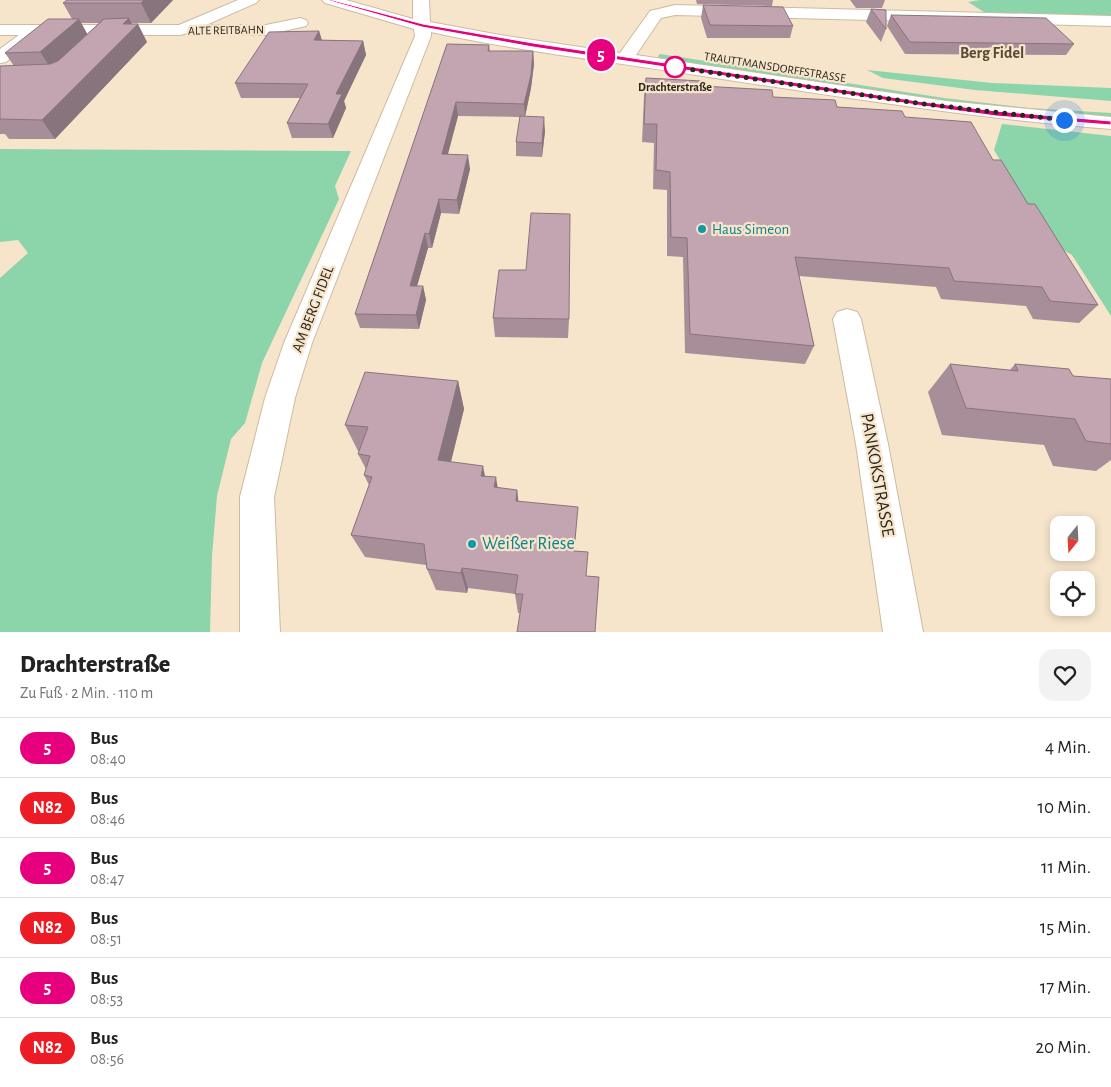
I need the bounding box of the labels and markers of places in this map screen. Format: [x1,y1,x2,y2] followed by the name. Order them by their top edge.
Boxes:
[664,56,686,78] marker: Drachterstraße
[638,81,712,93] place label: Drachterstraße
[712,222,789,237] place label: Haus Simeon
[696,223,708,235] marker: Haus Simeon
[482,535,575,553] place label: Weißer Riese
[466,538,478,550] marker: Weißer Riese

